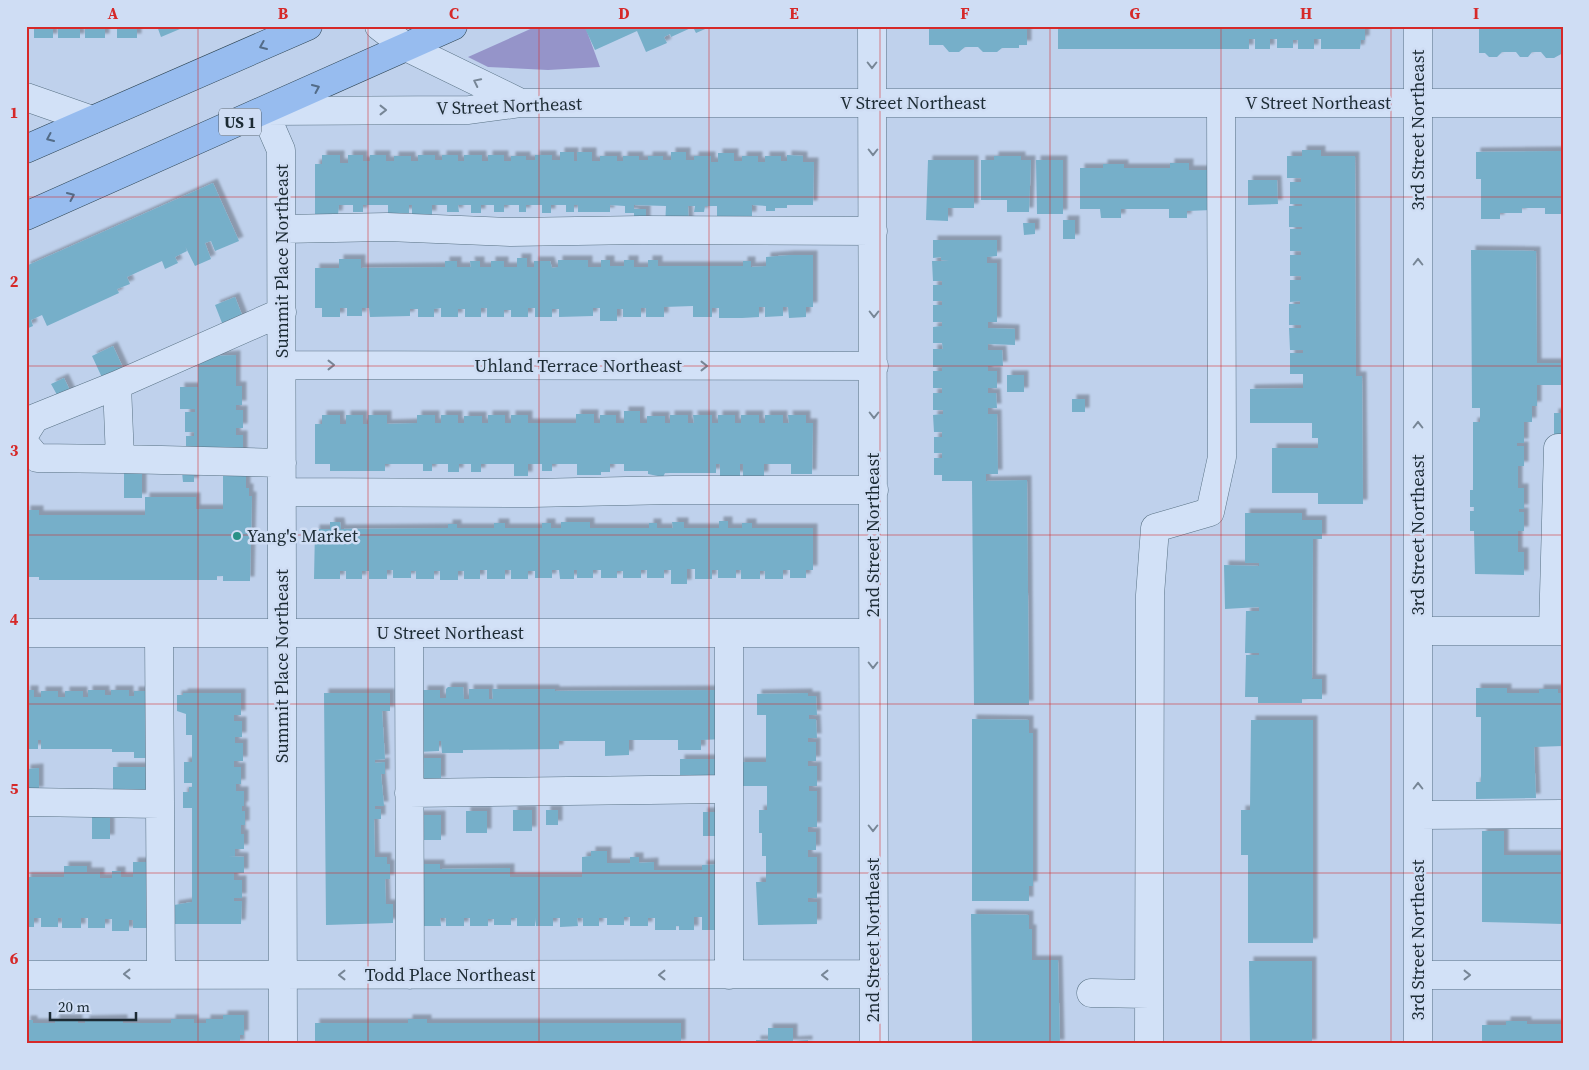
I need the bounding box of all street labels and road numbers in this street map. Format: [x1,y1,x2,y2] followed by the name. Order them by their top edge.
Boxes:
[1405,49,1430,210] street label: 3rd Street Northeast
[436,90,582,121] street label: V Street Northeast
[840,90,986,115] street label: V Street Northeast
[1245,90,1391,115] street label: V Street Northeast
[219,108,261,136] road number: US 1
[269,164,294,358] street label: Summit Place Northeast
[474,353,682,378] street label: Uhland Terrace Northeast
[860,453,885,617] street label: 2nd Street Northeast
[1405,454,1430,615] street label: 3rd Street Northeast
[269,569,294,763] street label: Summit Place Northeast
[376,620,524,645] street label: U Street Northeast
[860,858,885,1022] street label: 2nd Street Northeast
[1405,859,1430,1020] street label: 3rd Street Northeast
[365,962,535,987] street label: Todd Place Northeast

